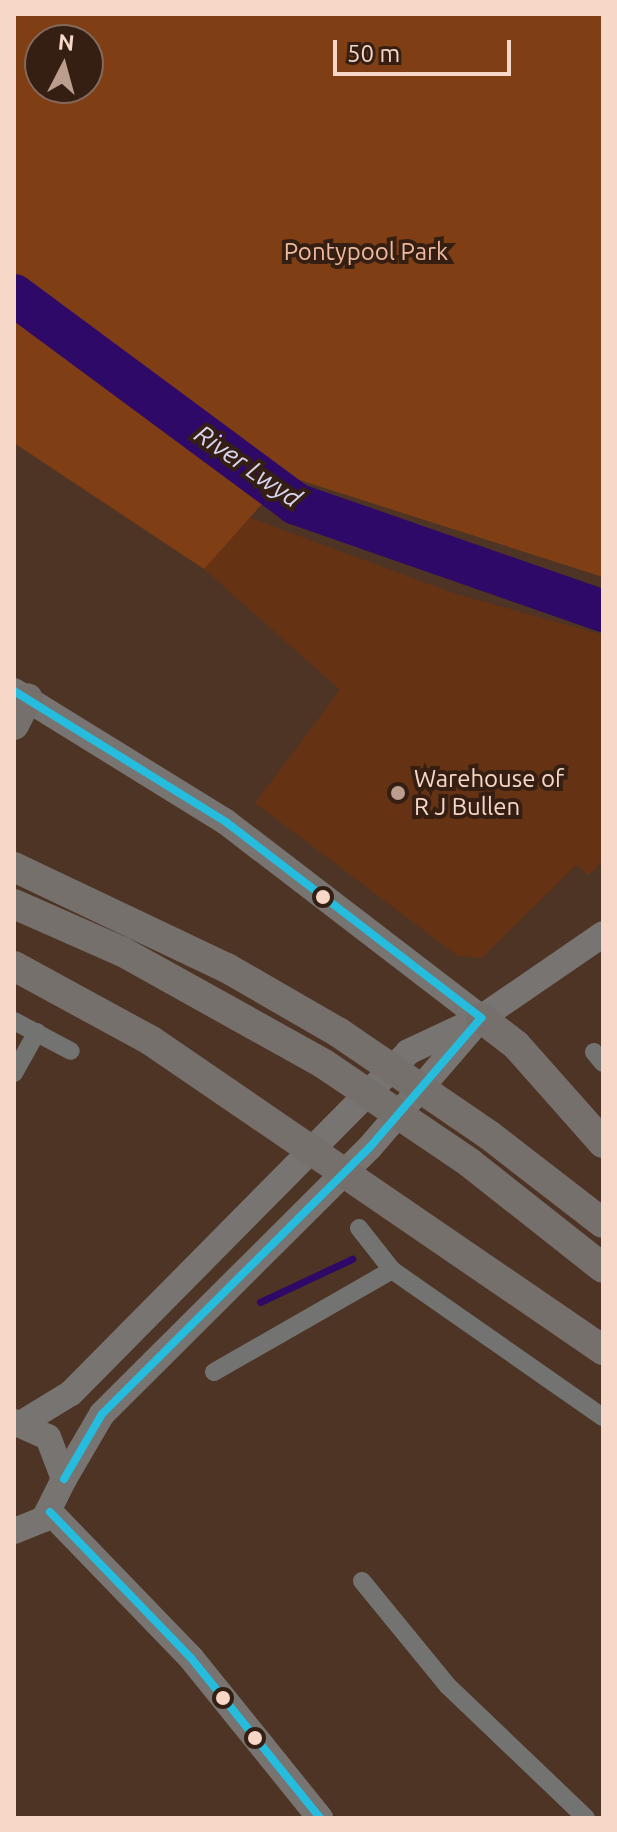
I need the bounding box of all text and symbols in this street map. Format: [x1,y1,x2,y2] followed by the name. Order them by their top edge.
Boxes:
[24,24,104,104] north arrow
[337,24,515,74] scale bar
[57,28,76,55] text: N
[347,40,400,67] text: 50 m
[284,238,448,266] park label: Pontypool Park
[189,418,307,514] water label: River Lwyd
[414,765,564,821] place label: Warehouse of R J Bullen
[389,784,407,802] marker: Warehouse of R J Bullen
[315,889,331,905] unlabelled marker
[215,1690,231,1706] unlabelled marker
[247,1730,263,1746] unlabelled marker

